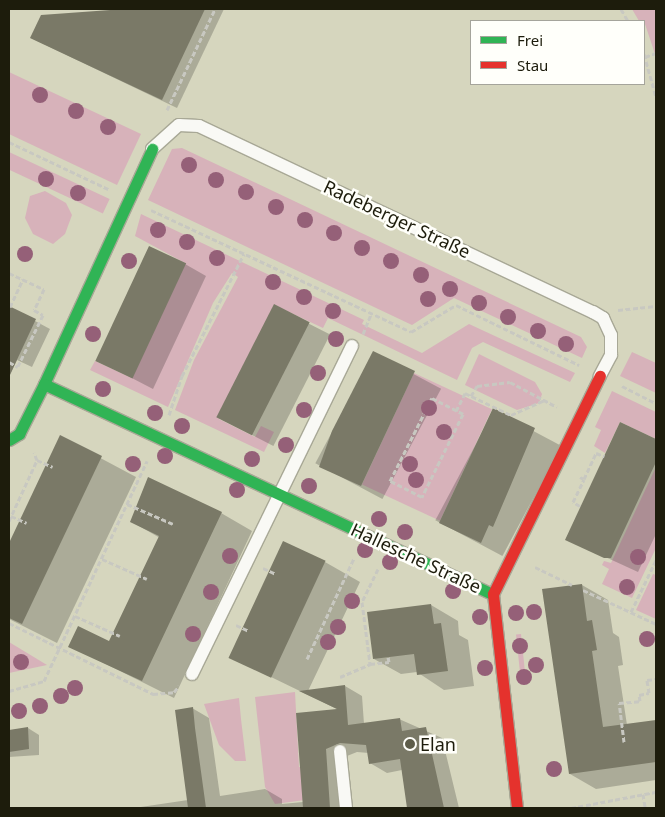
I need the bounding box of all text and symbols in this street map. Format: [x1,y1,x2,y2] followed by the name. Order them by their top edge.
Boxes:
[470,20,645,85] legend
[517,30,543,50] text: Frei
[517,55,548,75] text: Stau
[320,176,474,262] street label: Radeberger Straße
[347,518,485,598] street label: Hallesche Straße
[420,733,456,755] place label: Elan
[404,738,416,750] marker: Elan

